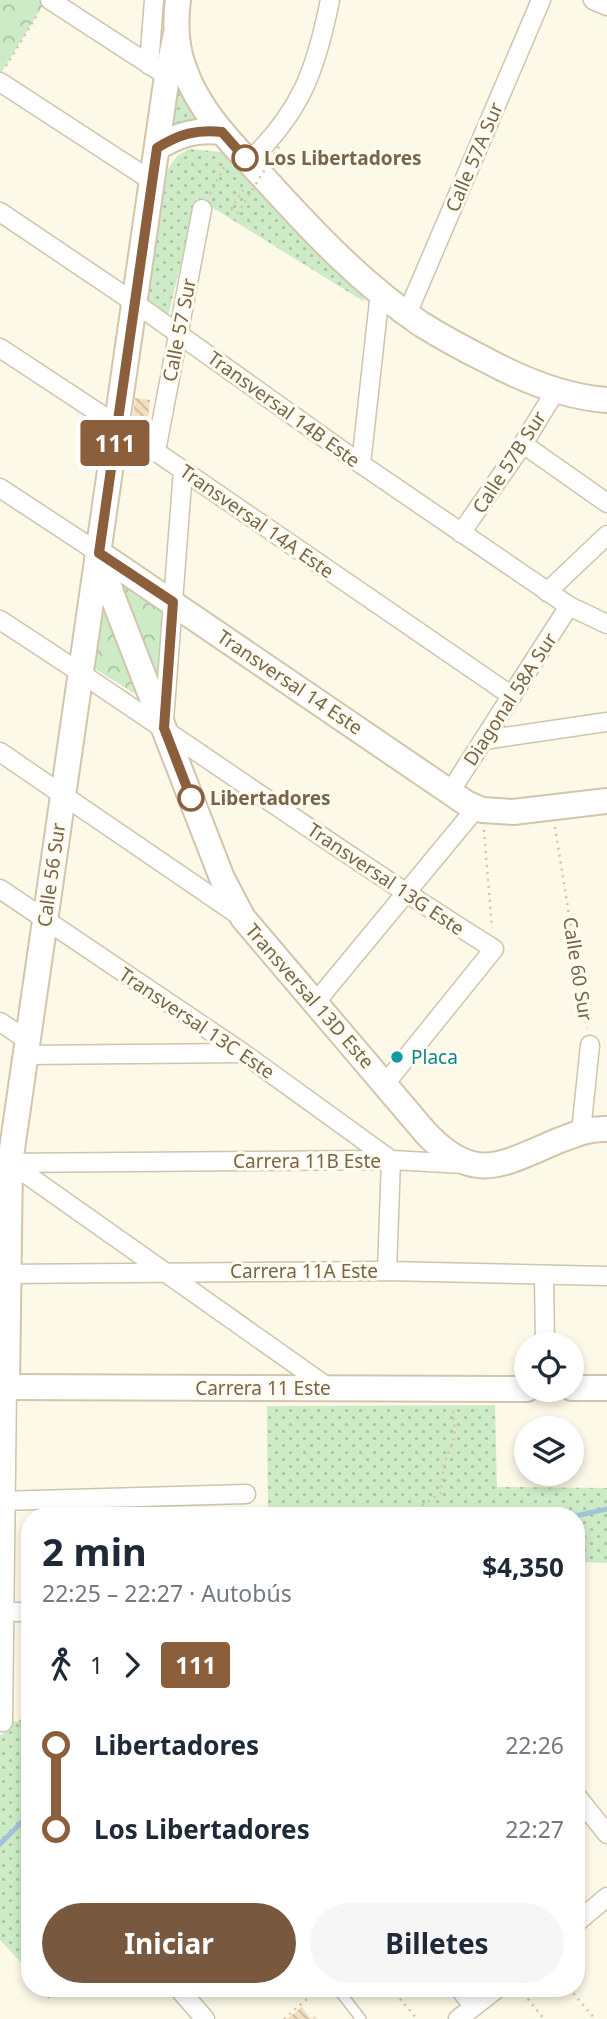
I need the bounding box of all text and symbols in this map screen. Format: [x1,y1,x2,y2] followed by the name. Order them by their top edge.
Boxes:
[439,98,509,216] street label: Calle 57A Sur
[232,145,258,171] marker: Los Libertadores
[264,145,422,171] place label: Los Libertadores
[156,276,202,384] street label: Calle 57 Sur
[202,345,366,473] street label: Transversal 14B Este
[466,406,552,518] street label: Calle 57B Sur
[75,420,155,466] line badge: 111
[94,426,136,459] text: 111
[175,458,339,584] street label: Transversal 14A Este
[212,624,368,740] street label: Transversal 14 Este
[457,627,563,771] street label: Diagonal 58A Sur
[178,785,204,811] marker: Libertadores
[210,785,331,811] place label: Libertadores
[302,817,470,941] street label: Transversal 13G Este
[31,821,71,929] street label: Calle 56 Sur
[557,915,599,1023] street label: Calle 60 Sur
[240,918,380,1074] street label: Transversal 13D Este
[114,961,280,1085] street label: Transversal 13C Este
[411,1044,458,1070] place label: Placa
[389,1049,405,1065] marker: Placa
[233,1148,381,1174] street label: Carrera 11B Este
[230,1258,378,1284] street label: Carrera 11A Este
[514,1332,584,1486] map controls
[514,1332,584,1402] button: locate
[195,1375,331,1401] street label: Carrera 11 Este
[514,1416,584,1486] button: layers
[42,1525,147,1577] text: 2 min
[482,1549,564,1585] text: $4,350
[42,1577,292,1609] text: 22:25 – 22:27 · Autobús
[42,1646,80,1684] icon: walk
[113,1646,151,1684] icon: forward
[175,1648,216,1681] text: 111
[90,1649,103,1681] text: 1
[94,1727,259,1763] text: Libertadores
[505,1729,564,1761] text: 22:26
[94,1811,310,1847] text: Los Libertadores
[505,1813,564,1845] text: 22:27
[42,1903,296,1983] button: Iniciar
[310,1903,564,1983] button: Billetes

